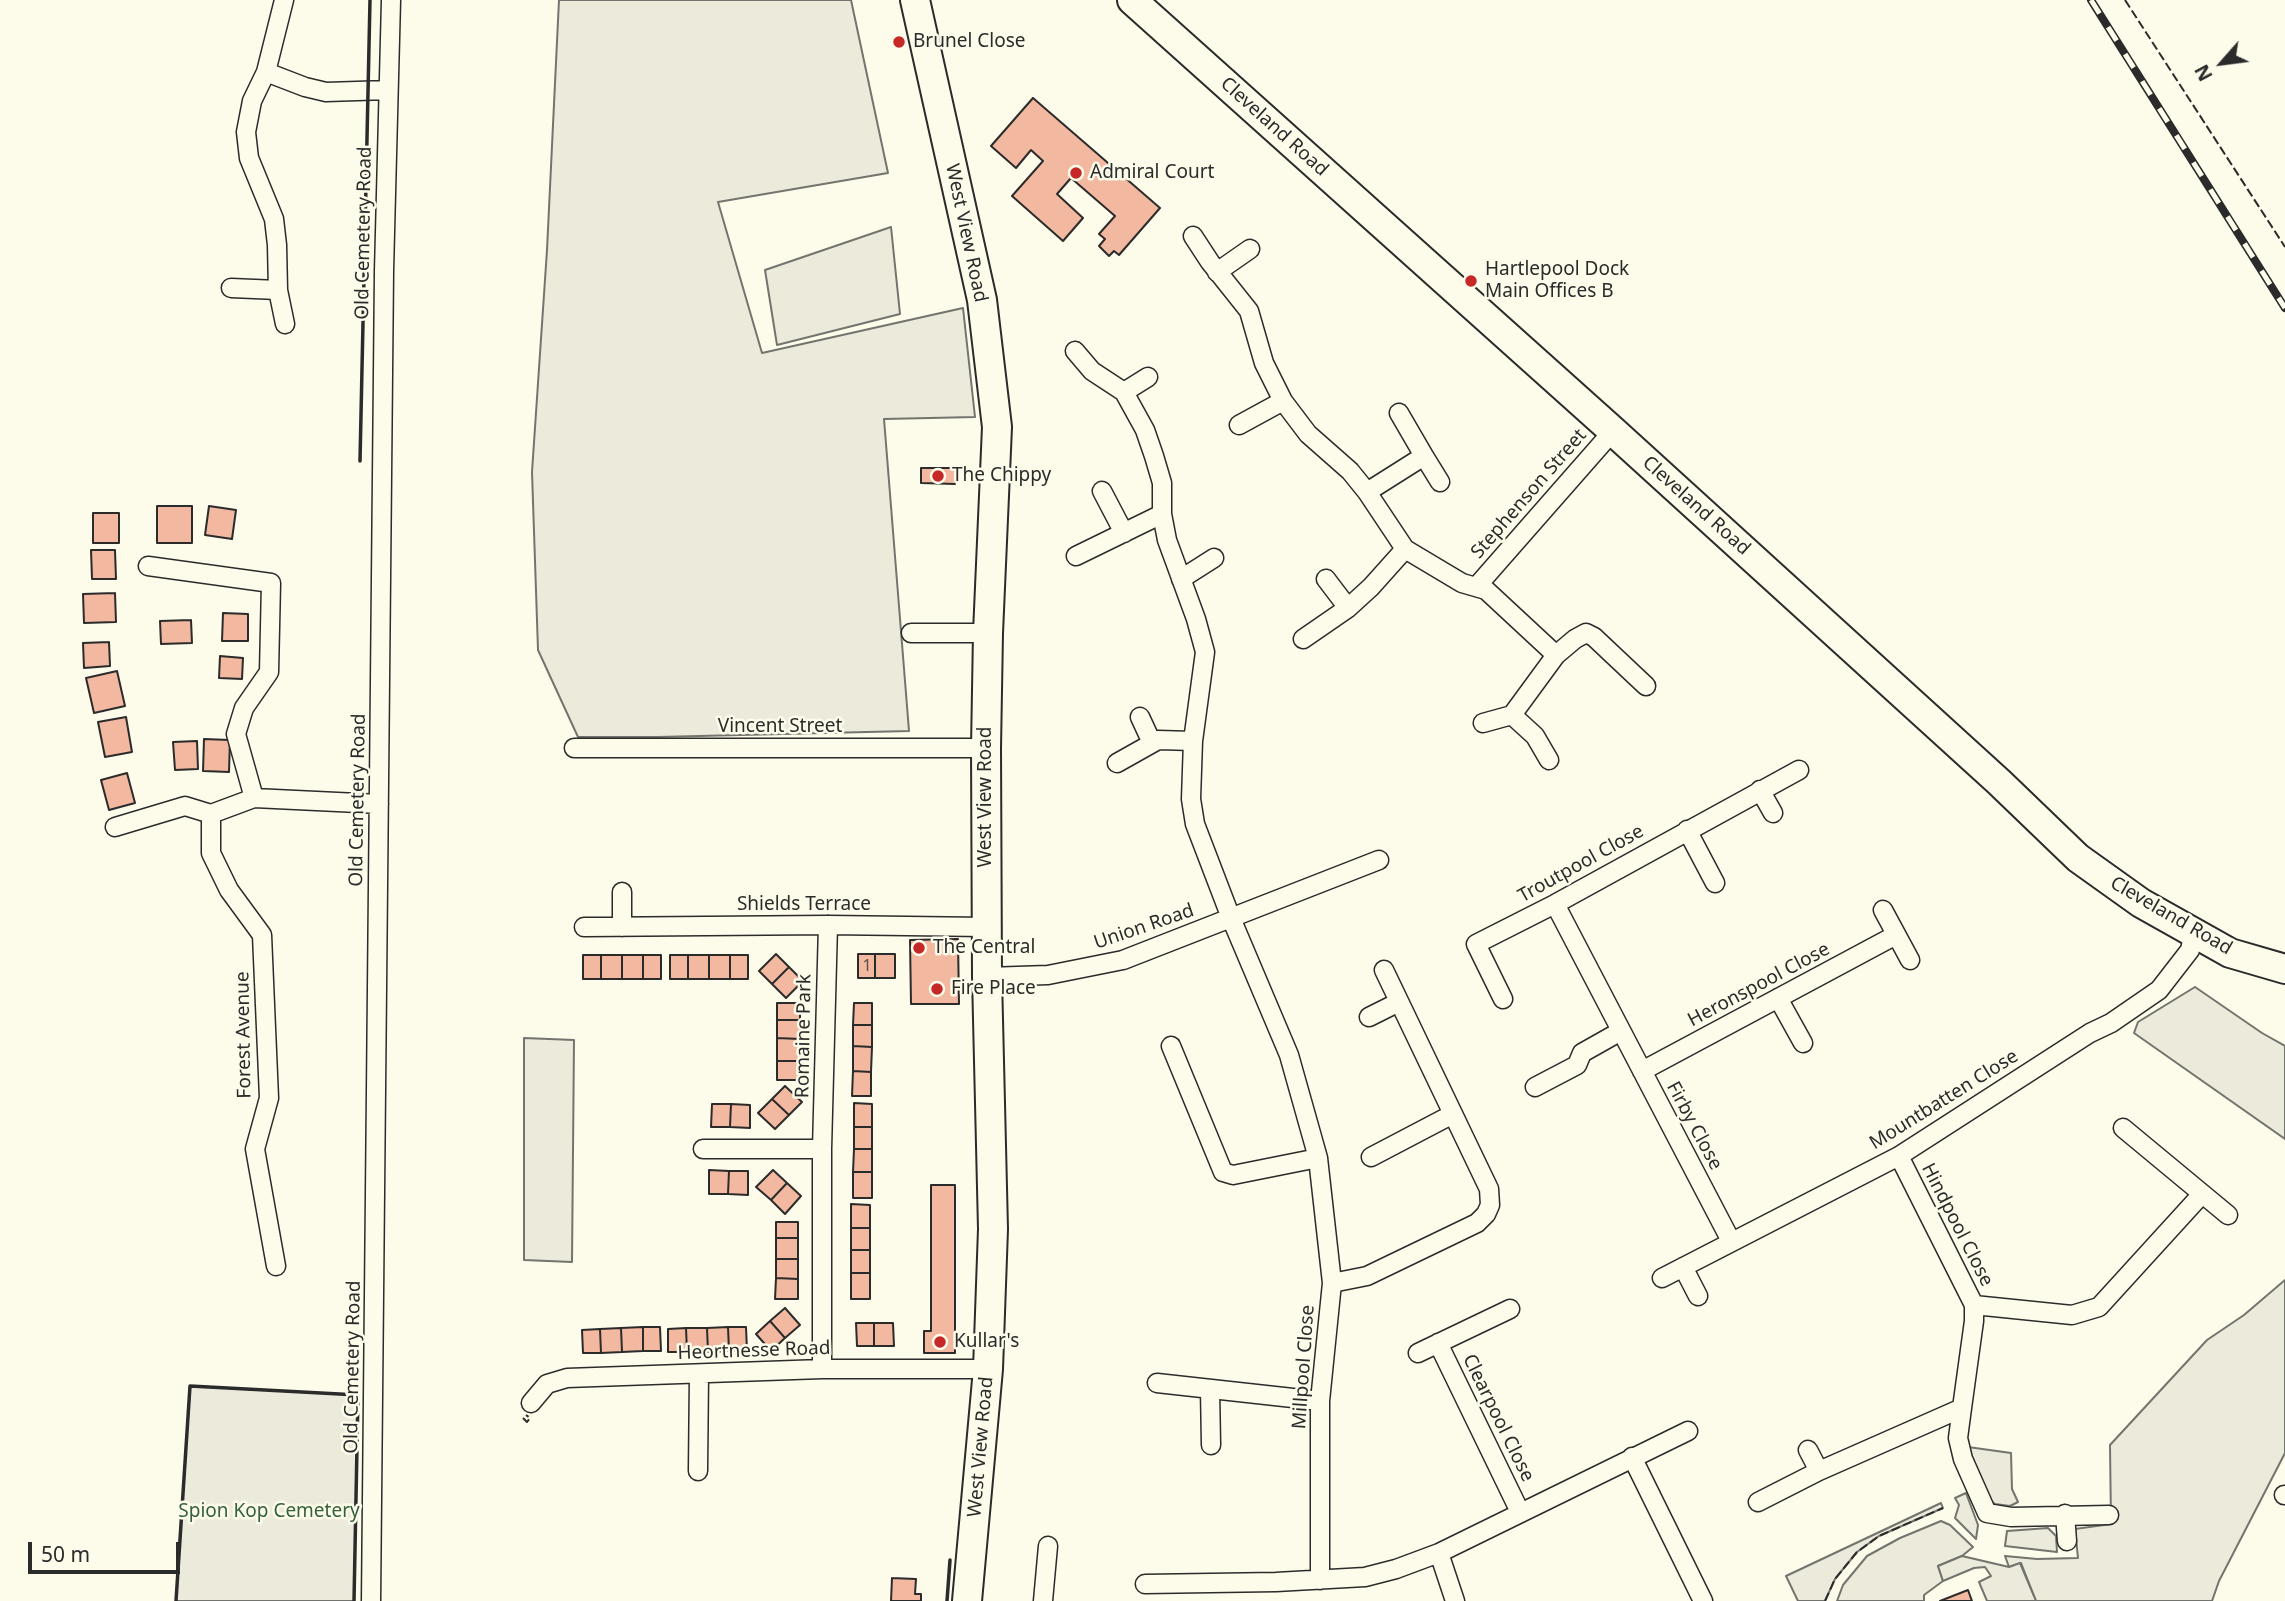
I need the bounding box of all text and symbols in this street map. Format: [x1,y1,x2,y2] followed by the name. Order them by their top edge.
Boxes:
[2187,28,2257,98] north arrow
[913,31,1025,53] place label: Brunel Close
[891,34,907,50] marker: Brunel Close
[2188,60,2219,86] text: N
[1215,73,1333,181] street label: Cleveland Road
[351,146,377,320] street label: Old Cemetery Road
[940,162,992,304] street label: West View Road
[1090,162,1214,184] place label: Admiral Court
[1068,165,1084,181] marker: Admiral Court
[1485,259,1629,303] place label: Hartlepool Dock Main Offices B
[1463,273,1479,289] marker: Hartlepool Dock Main Offices B
[1467,425,1591,563] street label: Stephenson Street
[1637,452,1755,560] street label: Cleveland Road
[952,465,1051,487] place label: The Chippy
[930,468,946,484] marker: The Chippy
[345,713,371,887] street label: Old Cemetery Road
[718,716,842,738] street label: Vincent Street
[975,726,997,868] street label: West View Road
[1514,820,1648,908] street label: Troutpool Close
[2106,872,2236,960] street label: Cleveland Road
[737,894,871,916] street label: Shields Terrace
[1091,899,1197,955] street label: Union Road
[933,937,1035,959] place label: The Central
[1684,938,1834,1032] street label: Heronspool Close
[911,940,927,956] marker: The Central
[862,956,872,976] house number: 1
[231,971,257,1099] street label: Forest Avenue
[792,974,816,1098] street label: Romaine Park
[951,978,1036,1000] place label: Fire Place
[929,981,945,997] marker: Fire Place
[1866,1045,2022,1155] street label: Mountbatten Close
[1661,1078,1727,1174] street label: Firby Close
[1916,1160,1998,1290] street label: Hindpool Close
[340,1280,366,1454] street label: Old Cemetery Road
[1288,1304,1320,1430] street label: Millpool Close
[954,1331,1019,1353] place label: Kullar's
[932,1334,948,1350] marker: Kullar's
[677,1337,831,1365] street label: Heortnesse Road
[1457,1351,1539,1485] street label: Clearpool Close
[963,1376,999,1518] street label: West View Road
[178,1501,360,1523] park label: Spion Kop Cemetery
[32,1528,184,1572] scale bar
[41,1540,90,1568] text: 50 m

